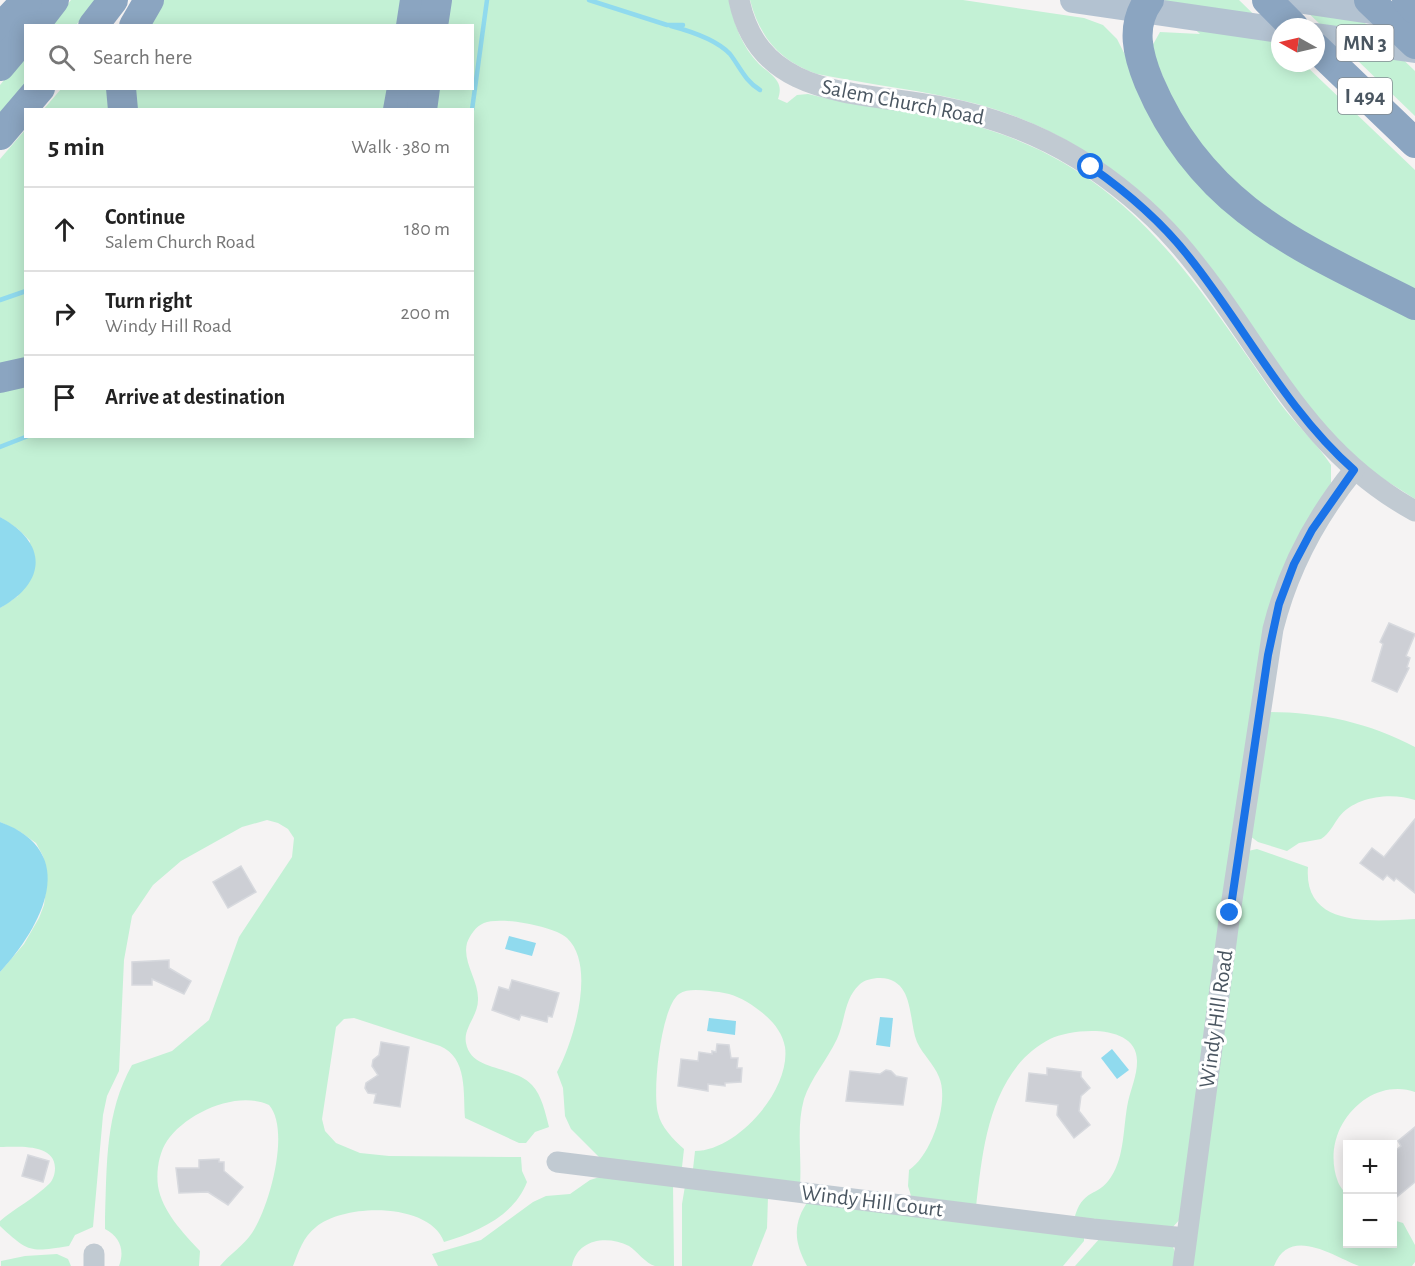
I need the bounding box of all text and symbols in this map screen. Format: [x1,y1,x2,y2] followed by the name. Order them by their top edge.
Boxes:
[1271,18,1325,72] north arrow
[24,24,474,90] search box
[1336,25,1394,61] road number: MN 3
[45,41,78,74] icon: search
[93,46,192,68] text: Search here
[820,75,986,129] street label: Salem Church Road
[1338,78,1392,114] road number: I 494
[48,134,105,160] text: 5 min
[351,137,450,157] text: Walk · 380 m
[1077,153,1103,179] route start
[105,206,185,228] text: Continue
[48,213,81,246] icon: ahead
[404,219,450,239] text: 180 m
[105,232,255,252] text: Salem Church Road
[105,290,192,312] text: Turn right
[48,297,81,330] icon: right
[400,303,450,323] text: 200 m
[105,316,232,336] text: Windy Hill Road
[48,381,81,414] icon: arrive
[105,386,285,408] text: Arrive at destination
[1216,899,1242,925] route end
[1195,948,1237,1090] street label: Windy Hill Road
[1343,1140,1397,1248] map controls
[1343,1140,1397,1194] button: +
[800,1181,944,1221] street label: Windy Hill Court
[1343,1194,1397,1248] button: −

